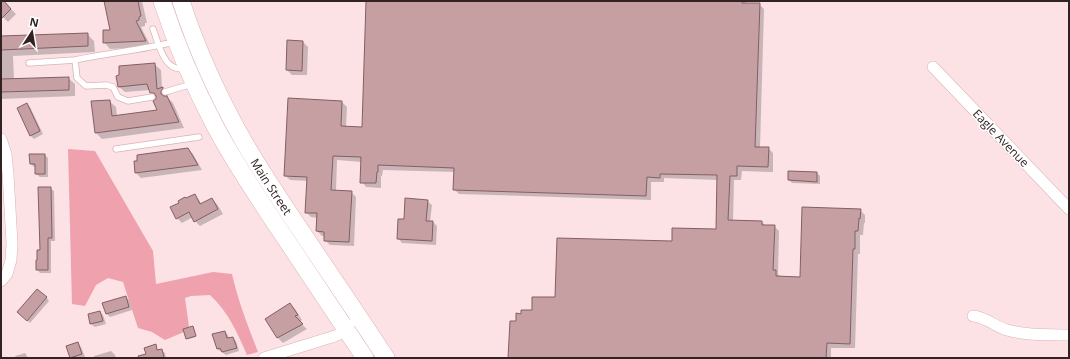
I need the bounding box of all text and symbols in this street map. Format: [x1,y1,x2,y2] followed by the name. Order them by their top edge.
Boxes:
[12,12,52,52] north arrow
[28,13,40,30] text: N
[969,105,1033,171] street label: Eagle Avenue
[247,155,296,218] street label: Main Street

